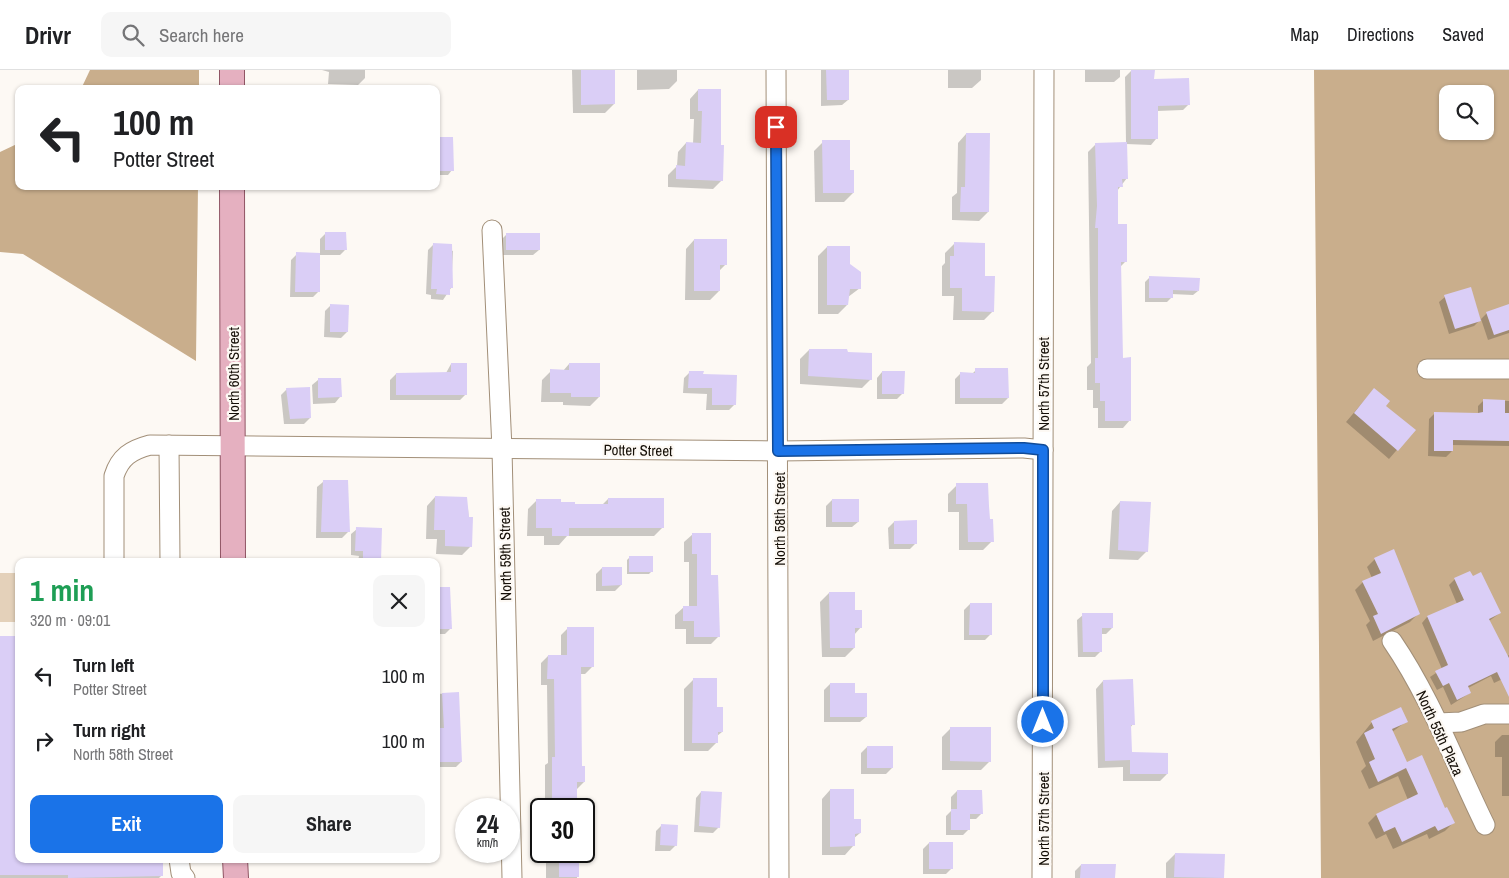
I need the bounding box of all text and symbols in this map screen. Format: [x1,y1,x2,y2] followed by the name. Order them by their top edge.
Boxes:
[101,12,451,57] search box
[25,19,71,51] text: Drivr
[119,21,147,49] icon: search
[159,22,244,48] text: Search here
[1290,22,1319,47] text: Map
[1347,22,1414,47] text: Directions
[1442,22,1484,47] text: Saved
[1439,85,1494,140] map controls
[1439,85,1494,140] button: search
[113,99,194,146] text: 100 m
[30,105,95,170] icon: left
[755,106,797,148] pin
[762,113,790,141] icon: arrive
[113,144,214,174] text: Potter Street
[223,327,244,421] street label: North 60th Street
[1033,337,1054,431] street label: North 57th Street
[603,439,673,461] street label: Potter Street
[769,472,790,566] street label: North 58th Street
[494,506,516,601] street label: North 59th Street
[30,570,94,610] text: 1 min
[373,575,425,627] button: close
[30,609,110,631] text: 320 m · 09:01
[73,652,134,678] text: Turn left
[30,662,58,690] icon: left
[382,663,425,689] text: 100 m
[73,678,147,700] text: Potter Street
[1411,687,1469,779] street label: North 55th Plaza
[1016,695,1068,747] position arrow
[73,717,145,743] text: Turn right
[30,727,58,755] icon: right
[382,728,425,754] text: 100 m
[73,743,173,765] text: North 58th Street
[1033,772,1054,866] street label: North 57th Street
[30,795,223,853] button: Exit
[233,795,425,853] button: Share
[530,798,595,863] speed limit sign: 30
[476,807,499,841] text: 24
[477,835,498,851] text: km/h

